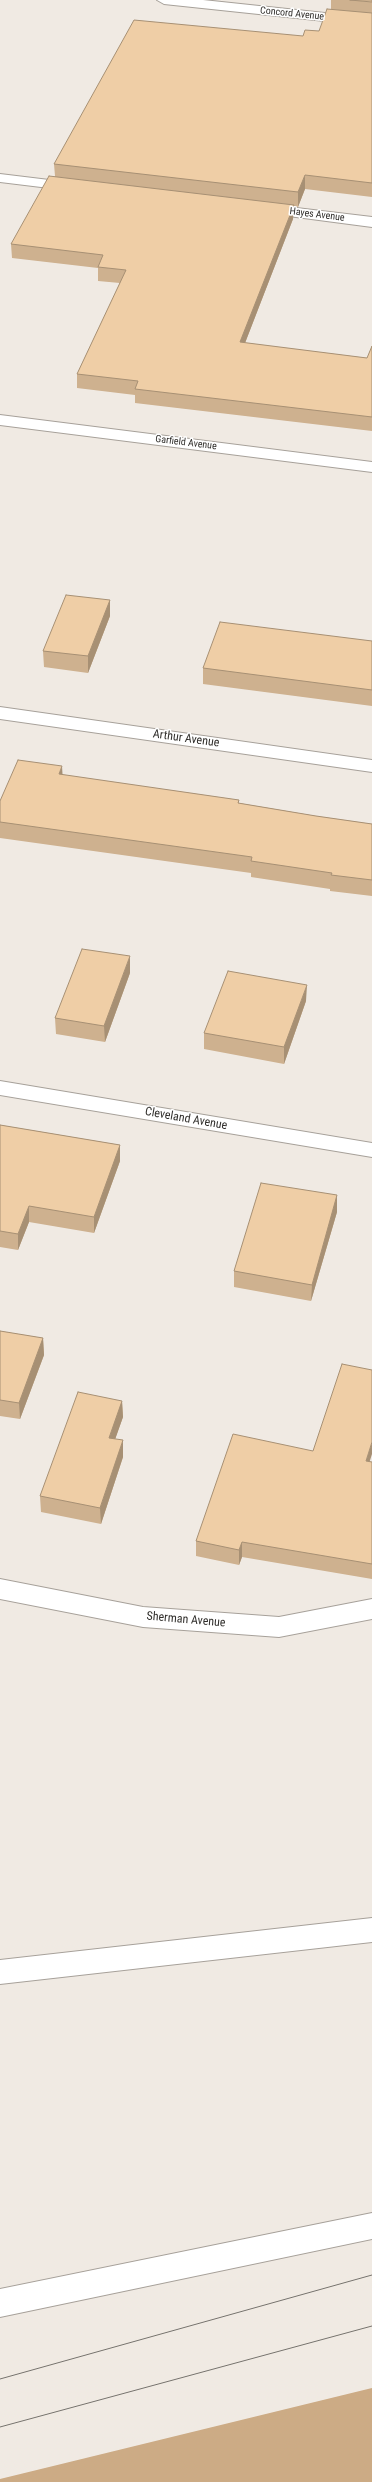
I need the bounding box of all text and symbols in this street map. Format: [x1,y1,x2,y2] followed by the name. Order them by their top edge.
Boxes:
[259,5,325,23] street label: Concord Avenue
[289,206,345,224] street label: Hayes Avenue
[155,433,217,453] street label: Garfield Avenue
[152,727,220,751] street label: Arthur Avenue
[144,1105,228,1133] street label: Cleveland Avenue
[146,1609,226,1631] street label: Sherman Avenue

